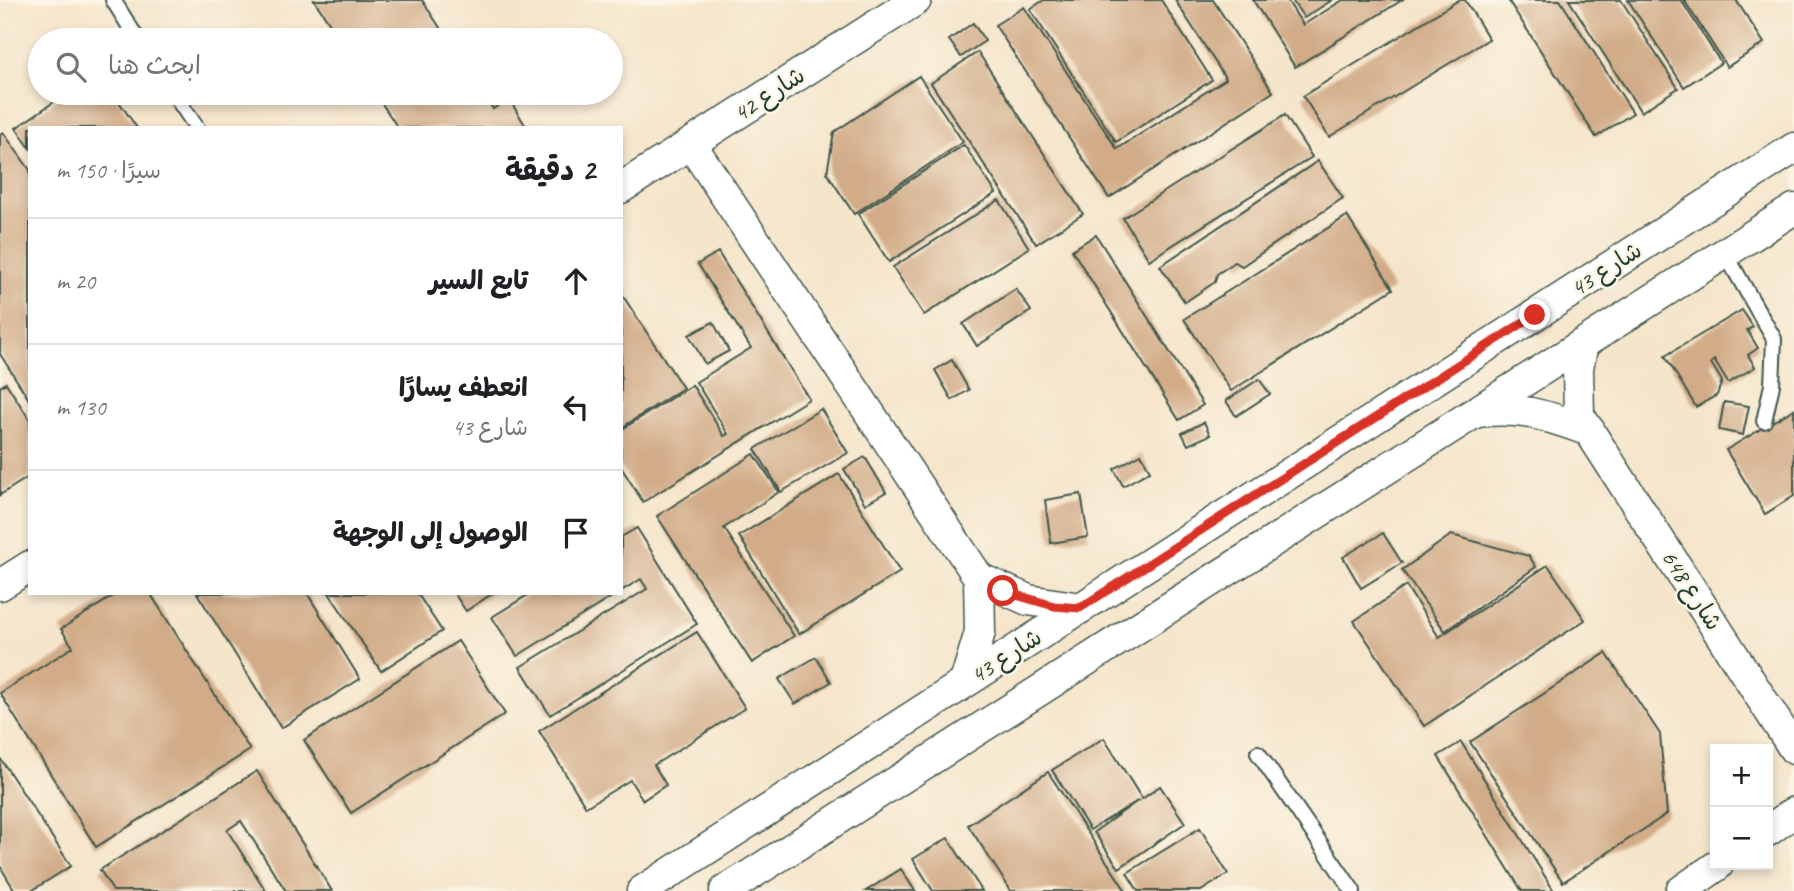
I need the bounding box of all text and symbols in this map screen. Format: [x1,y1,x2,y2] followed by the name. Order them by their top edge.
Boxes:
[28,28,623,105] search box
[52,48,90,86] icon: search
[108,49,201,82] text: ابحث هنا
[728,60,812,130] street label: شارع 42
[505,151,595,189] text: 2 دقيقة
[56,156,161,185] text: سيرًا · 150 m
[1565,235,1649,305] street label: شارع 43
[557,262,595,300] icon: ahead
[429,264,528,297] text: تابع السير
[56,267,95,296] text: 20 m
[1519,299,1550,330] route end
[399,371,528,404] text: انعطف يسارًا
[557,388,595,426] icon: left
[56,393,106,422] text: 130 m
[452,413,528,442] text: شارع 43
[557,514,595,552] icon: arrive
[333,516,528,549] text: الوصول إلى الوجهة
[1653,544,1729,637] street label: شارع 648
[987,575,1018,606] route start
[965,622,1049,692] street label: شارع 43
[1710,744,1773,870] map controls
[1710,744,1773,807] button: +
[1710,807,1773,870] button: −

